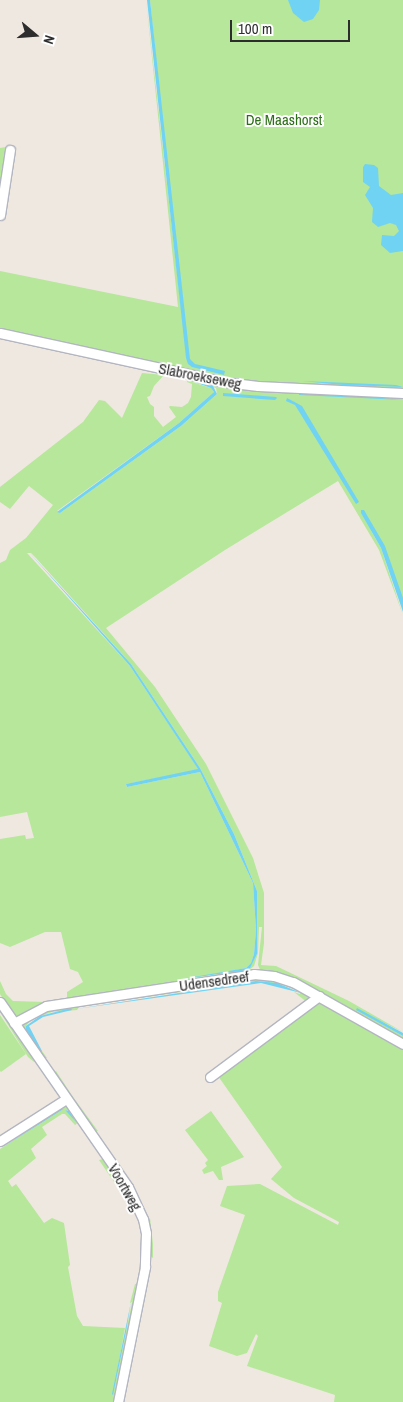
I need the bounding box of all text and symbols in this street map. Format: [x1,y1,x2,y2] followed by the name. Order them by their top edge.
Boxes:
[10,10,60,60] north arrow
[233,10,353,42] scale bar
[238,18,272,39] text: 100 m
[39,33,59,46] text: N
[246,111,322,129] park label: De Maashorst
[157,359,243,393] street label: Slabroekseweg
[178,967,250,995] street label: Udensedreef
[104,1160,146,1214] street label: Voortweg

